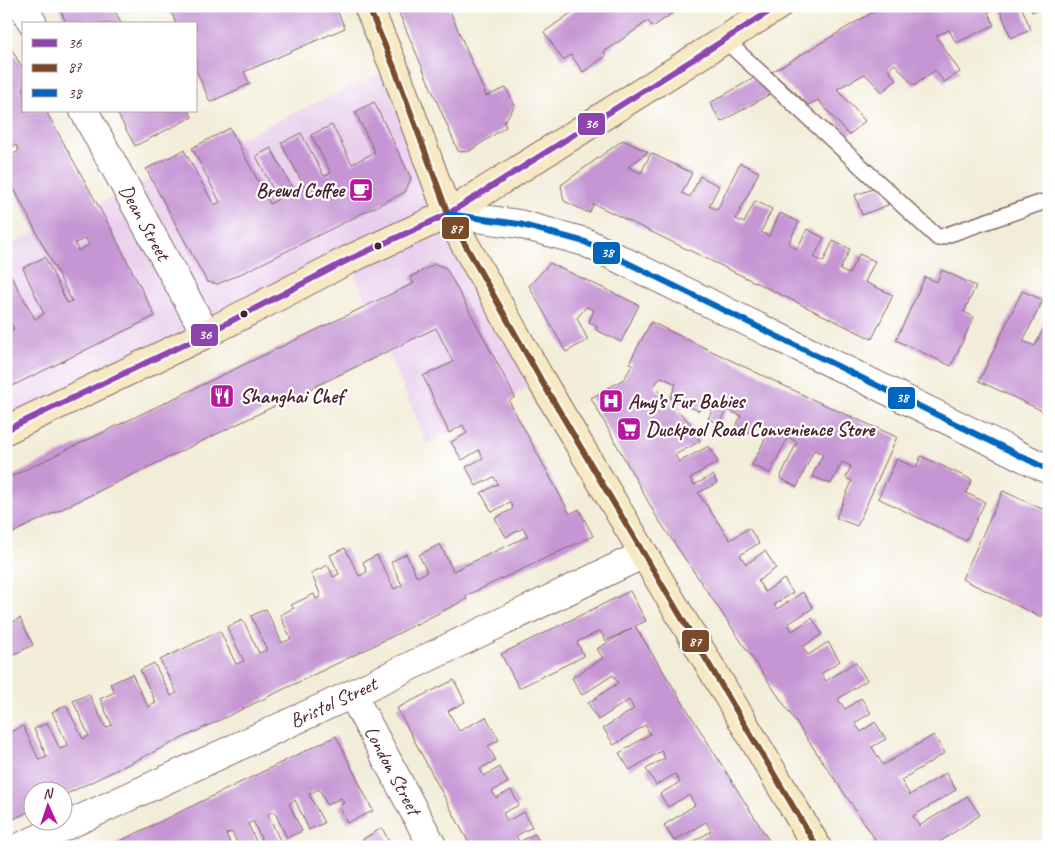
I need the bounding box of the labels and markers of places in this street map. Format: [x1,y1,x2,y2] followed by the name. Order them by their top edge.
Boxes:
[348,177,374,203] cafe icon: Brewd Coffee
[256,178,346,203] place label: Brewd Coffee
[373,241,383,251] unlabelled marker
[239,309,249,319] unlabelled marker
[209,383,235,409] restaurant icon: Shanghai Chef
[240,384,348,409] place label: Shanghai Chef
[598,388,624,414] hospital icon: Amy’s Fur Babies
[628,389,746,415] place label: Amy’s Fur Babies
[616,416,642,442] supermarket icon: Duckpool Road Convenience Store
[646,417,876,442] place label: Duckpool Road Convenience Store

